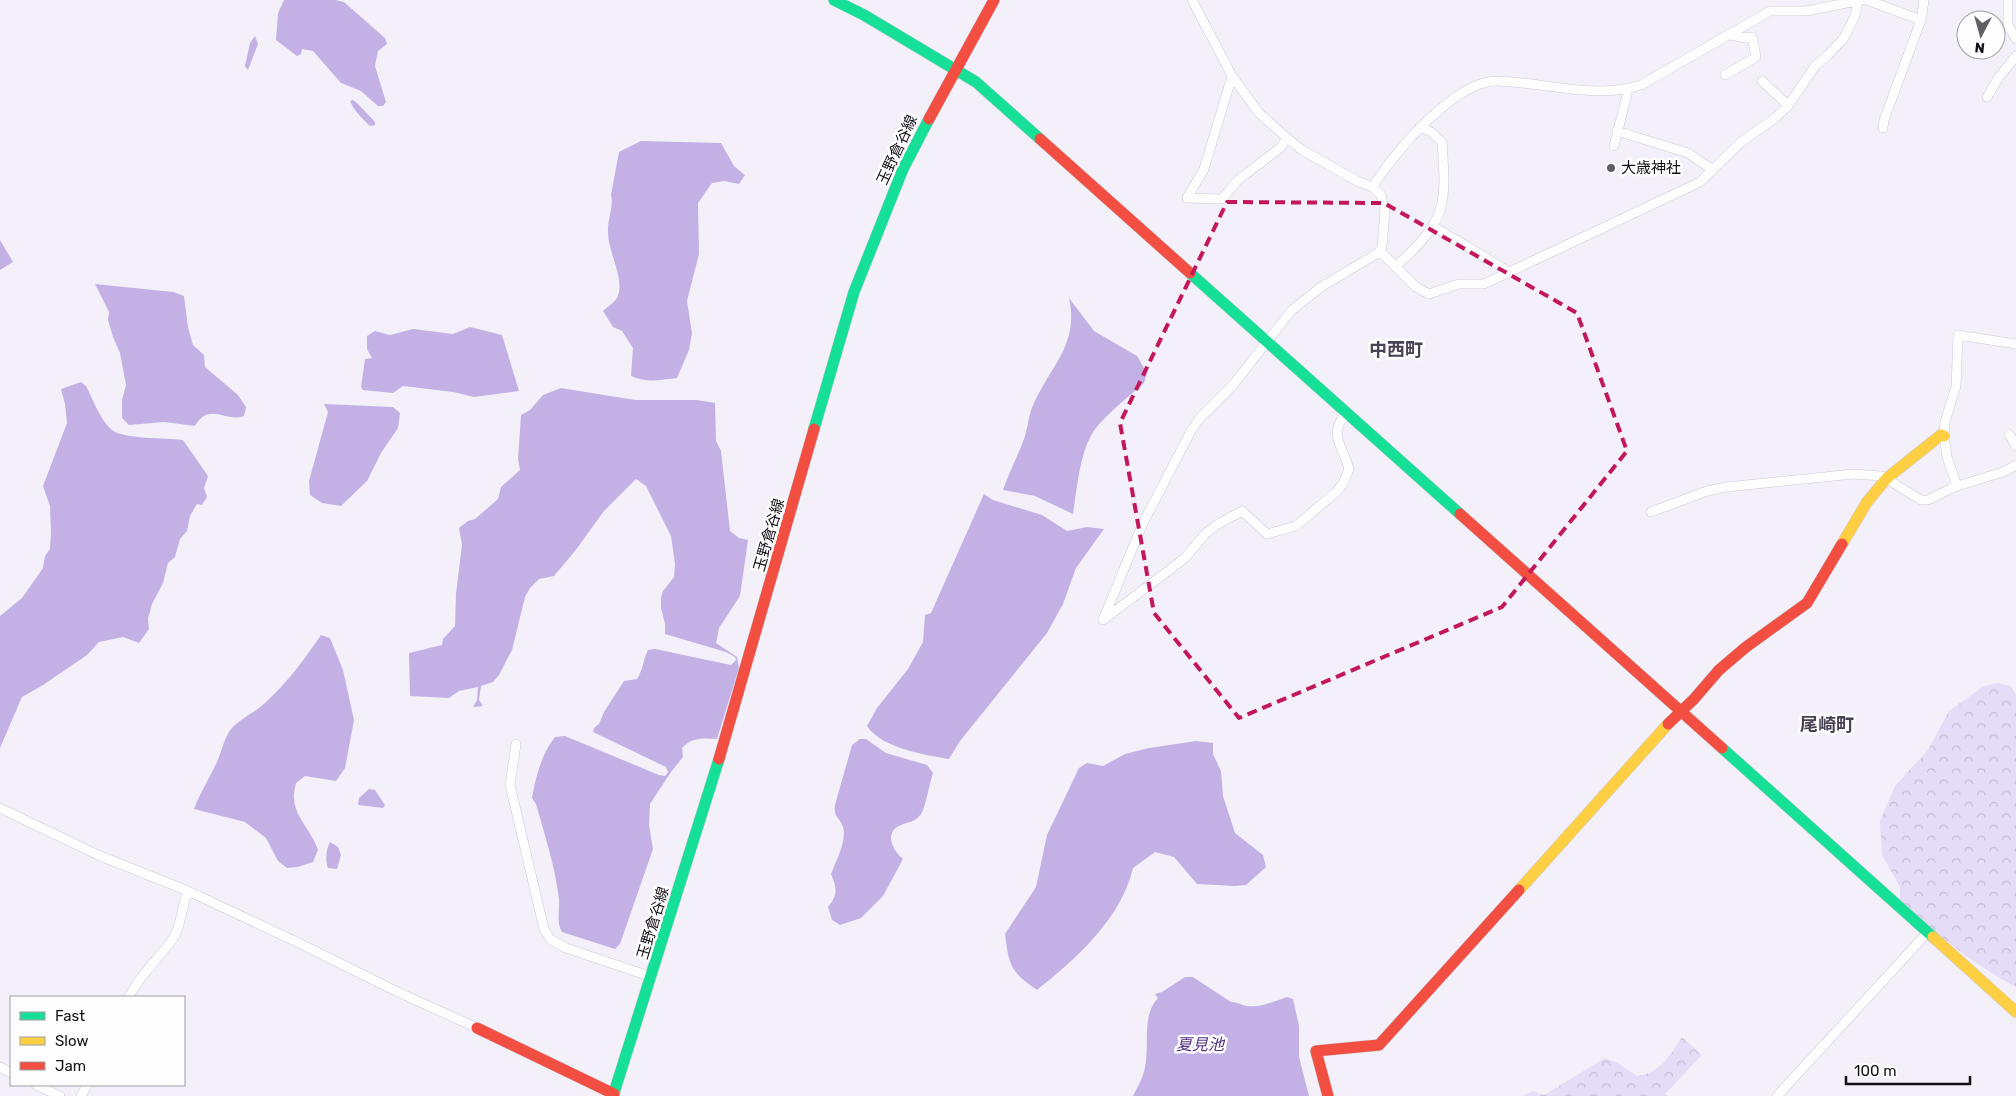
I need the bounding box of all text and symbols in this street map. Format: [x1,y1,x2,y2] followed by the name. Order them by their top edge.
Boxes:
[1956,10,2006,60] north arrow
[1974,38,1986,56] text: N
[873,112,921,188] street label: 玉野倉谷線
[1621,159,1681,177] place label: 大歳神社
[1605,162,1617,174] marker: 大歳神社
[1369,339,1423,361] district label: 中西町
[750,496,788,574] street label: 玉野倉谷線
[1800,714,1854,736] district label: 尾崎町
[633,884,673,962] street label: 玉野倉谷線
[10,996,185,1086] legend
[55,1007,85,1025] text: Fast
[55,1032,88,1050] text: Slow
[1176,1035,1226,1054] water label: 夏見池
[1846,1054,1970,1086] scale bar
[55,1057,86,1075] text: Jam
[1854,1062,1896,1080] text: 100 m

